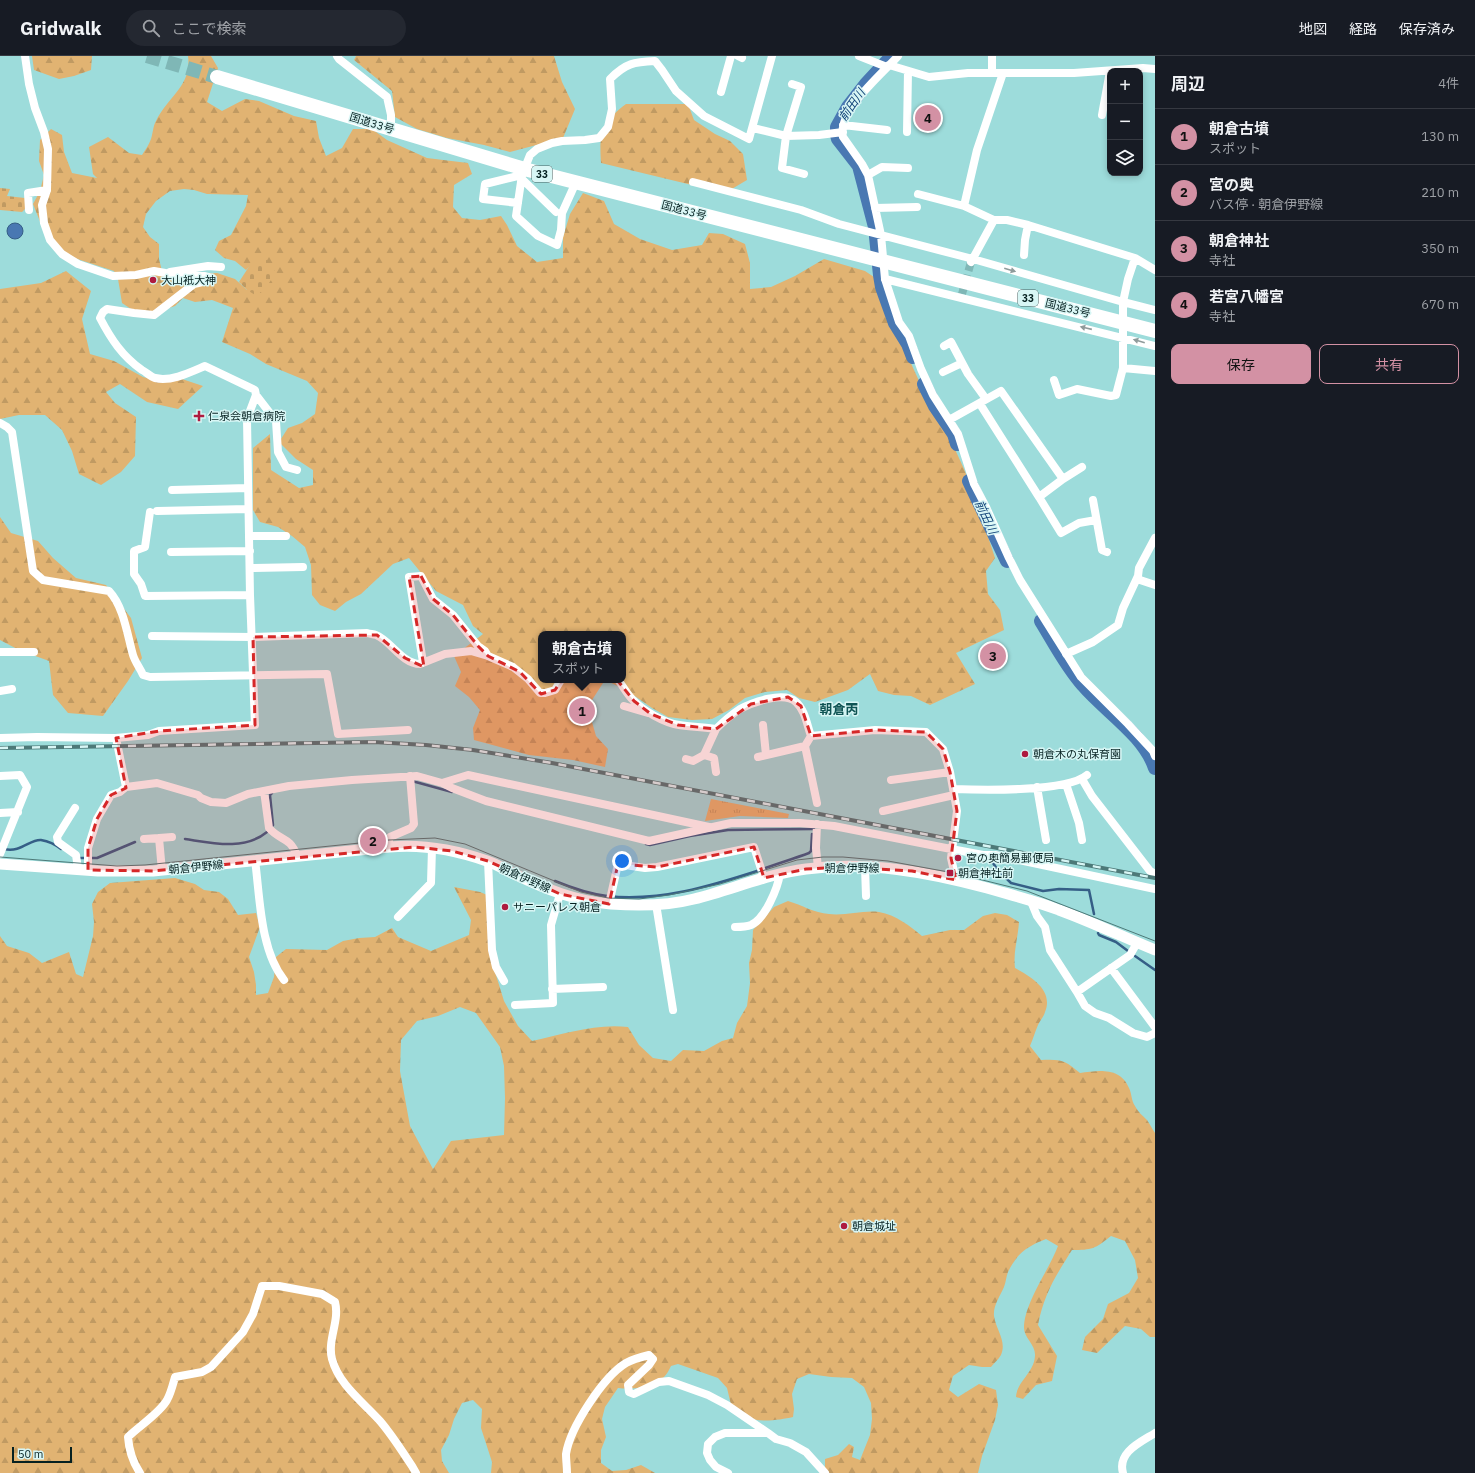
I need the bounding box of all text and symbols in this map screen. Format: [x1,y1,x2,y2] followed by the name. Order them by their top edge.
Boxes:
[126,10,406,46] search box
[20,16,102,40] text: Gridwalk
[140,17,162,39] icon: search
[172,19,247,38] text: ここで検索
[1299,20,1327,38] text: 地図
[1349,20,1377,38] text: 経路
[1399,20,1455,38] text: 保存済み
[1107,68,1143,176] map controls
[1107,68,1143,104] button: +
[1171,73,1205,95] text: 周辺
[1438,75,1459,92] text: 4件
[835,84,869,124] water label: 前田川
[915,103,941,133] pin: 4
[1107,104,1143,140] button: −
[348,110,396,136] street label: 国道33号
[1209,119,1269,138] text: 朝倉古墳
[1180,128,1188,145] text: 1
[1421,128,1459,145] text: 130 m
[1107,140,1143,176] button: layers
[1209,140,1261,157] text: スポット
[532,166,552,182] road number: 33
[1209,175,1254,194] text: 宮の奥
[1180,184,1188,201] text: 2
[1421,184,1459,201] text: 210 m
[1209,196,1323,213] text: バス停 · 朝倉伊野線
[660,197,708,223] street label: 国道33号
[1209,231,1269,250] text: 朝倉神社
[1180,240,1188,257] text: 3
[1421,240,1459,257] text: 350 m
[1209,252,1235,269] text: 寺社
[1004,267,1016,273] one-way arrow
[161,273,216,287] place label: 大山衹大神
[148,275,158,285] marker: 大山衹大神
[1209,287,1284,306] text: 若宮八幡宮
[1018,290,1038,306] road number: 33
[1044,296,1092,320] street label: 国道33号
[1180,296,1188,313] text: 4
[1421,296,1459,313] text: 670 m
[1209,308,1235,325] text: 寺社
[1079,325,1092,331] one-way arrow
[1133,338,1145,344] one-way arrow
[1171,344,1311,384] button: 保存
[1319,344,1459,384] button: 共有
[208,409,285,423] place label: 仁泉会朝倉病院
[193,410,205,422] marker: 仁泉会朝倉病院
[972,497,1002,538] water label: 前田川
[538,631,626,683] popup
[552,639,612,658] text: 朝倉古墳
[980,641,1006,671] pin: 3
[552,660,604,677] text: スポット
[569,696,595,726] pin: 1
[819,701,859,718] district label: 朝倉丙
[1033,747,1121,761] place label: 朝倉木の丸保育園
[1020,749,1030,759] marker: 朝倉木の丸保育園
[360,826,386,856] pin: 2
[612,851,632,871] your location
[966,851,1054,865] place label: 宮の奥簡易郵便局
[953,853,963,863] marker: 宮の奥簡易郵便局
[168,857,224,877] street label: 朝倉伊野線
[497,860,553,896] street label: 朝倉伊野線
[825,861,880,875] street label: 朝倉伊野線
[958,866,1013,880] place label: 朝倉神社前
[945,868,955,878] marker: 朝倉神社前
[513,900,601,914] place label: サニーパレス朝倉
[500,902,510,912] marker: サニーパレス朝倉
[852,1219,896,1233] place label: 朝倉城址
[839,1221,849,1231] marker: 朝倉城址
[12,1445,72,1464] scale bar
[18,1447,43,1461] text: 50 m

